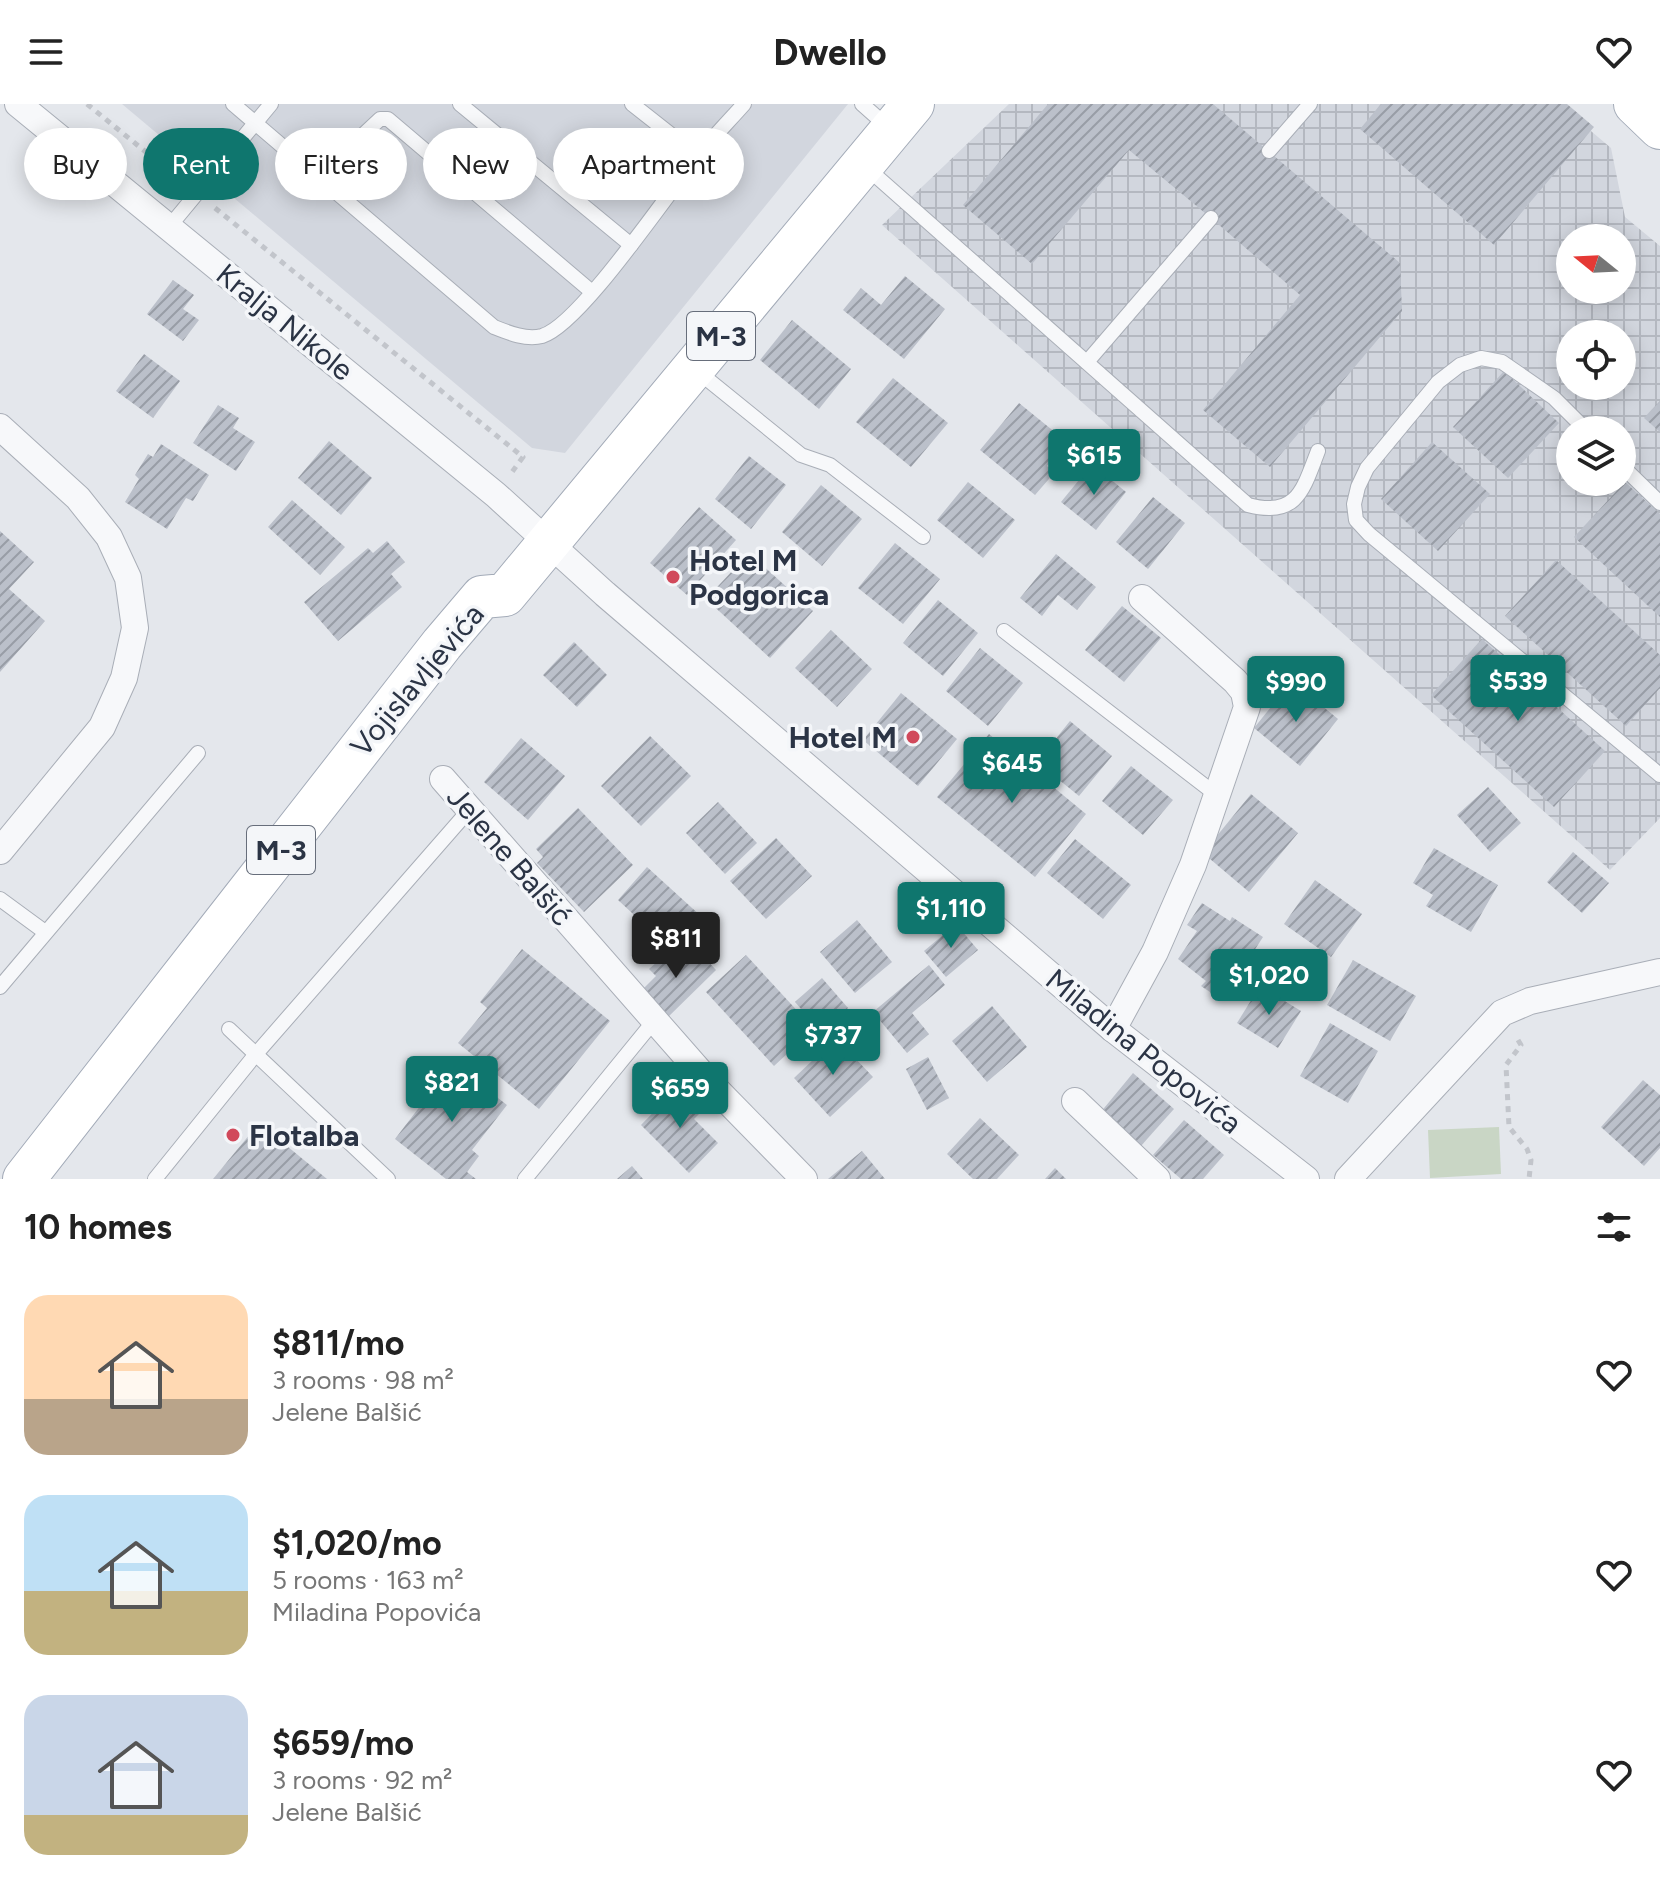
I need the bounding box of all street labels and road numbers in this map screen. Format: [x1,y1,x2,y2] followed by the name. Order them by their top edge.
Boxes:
[209,255,361,389] street label: Kralja Nikole
[687,312,755,360] road number: M-3
[342,596,492,764] street label: Vojislavljevića
[439,779,581,933] street label: Jelene Balšić
[247,826,315,874] road number: M-3
[1039,961,1249,1141] street label: Miladina Popovića

